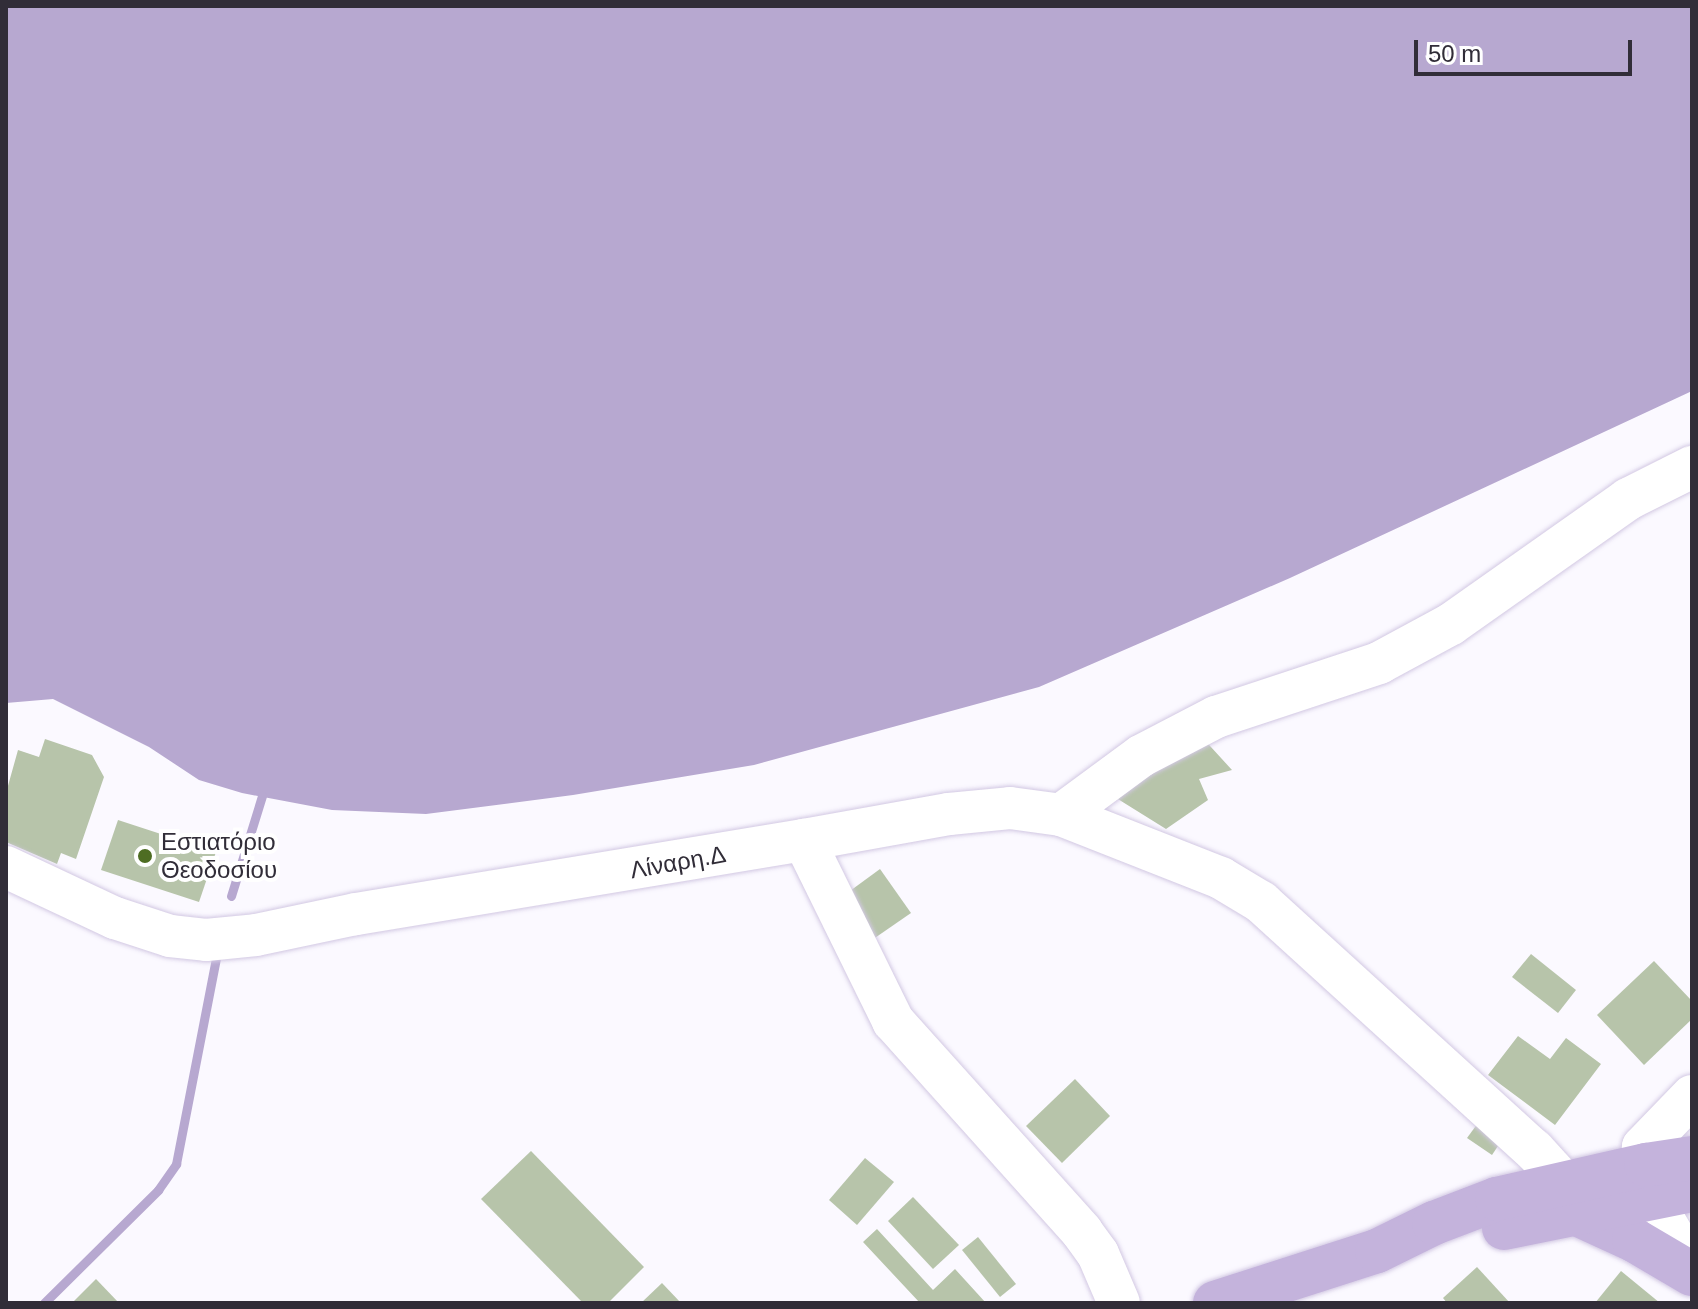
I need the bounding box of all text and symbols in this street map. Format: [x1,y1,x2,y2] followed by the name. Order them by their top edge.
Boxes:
[1418,24,1636,74] scale bar
[1428,40,1481,67] text: 50 m
[161,828,277,884] place label: Εστιατόριο Θεοδοσίου
[628,839,728,885] street label: Λίναρη.Δ
[136,847,154,865] marker: Εστιατόριο Θεοδοσίου

